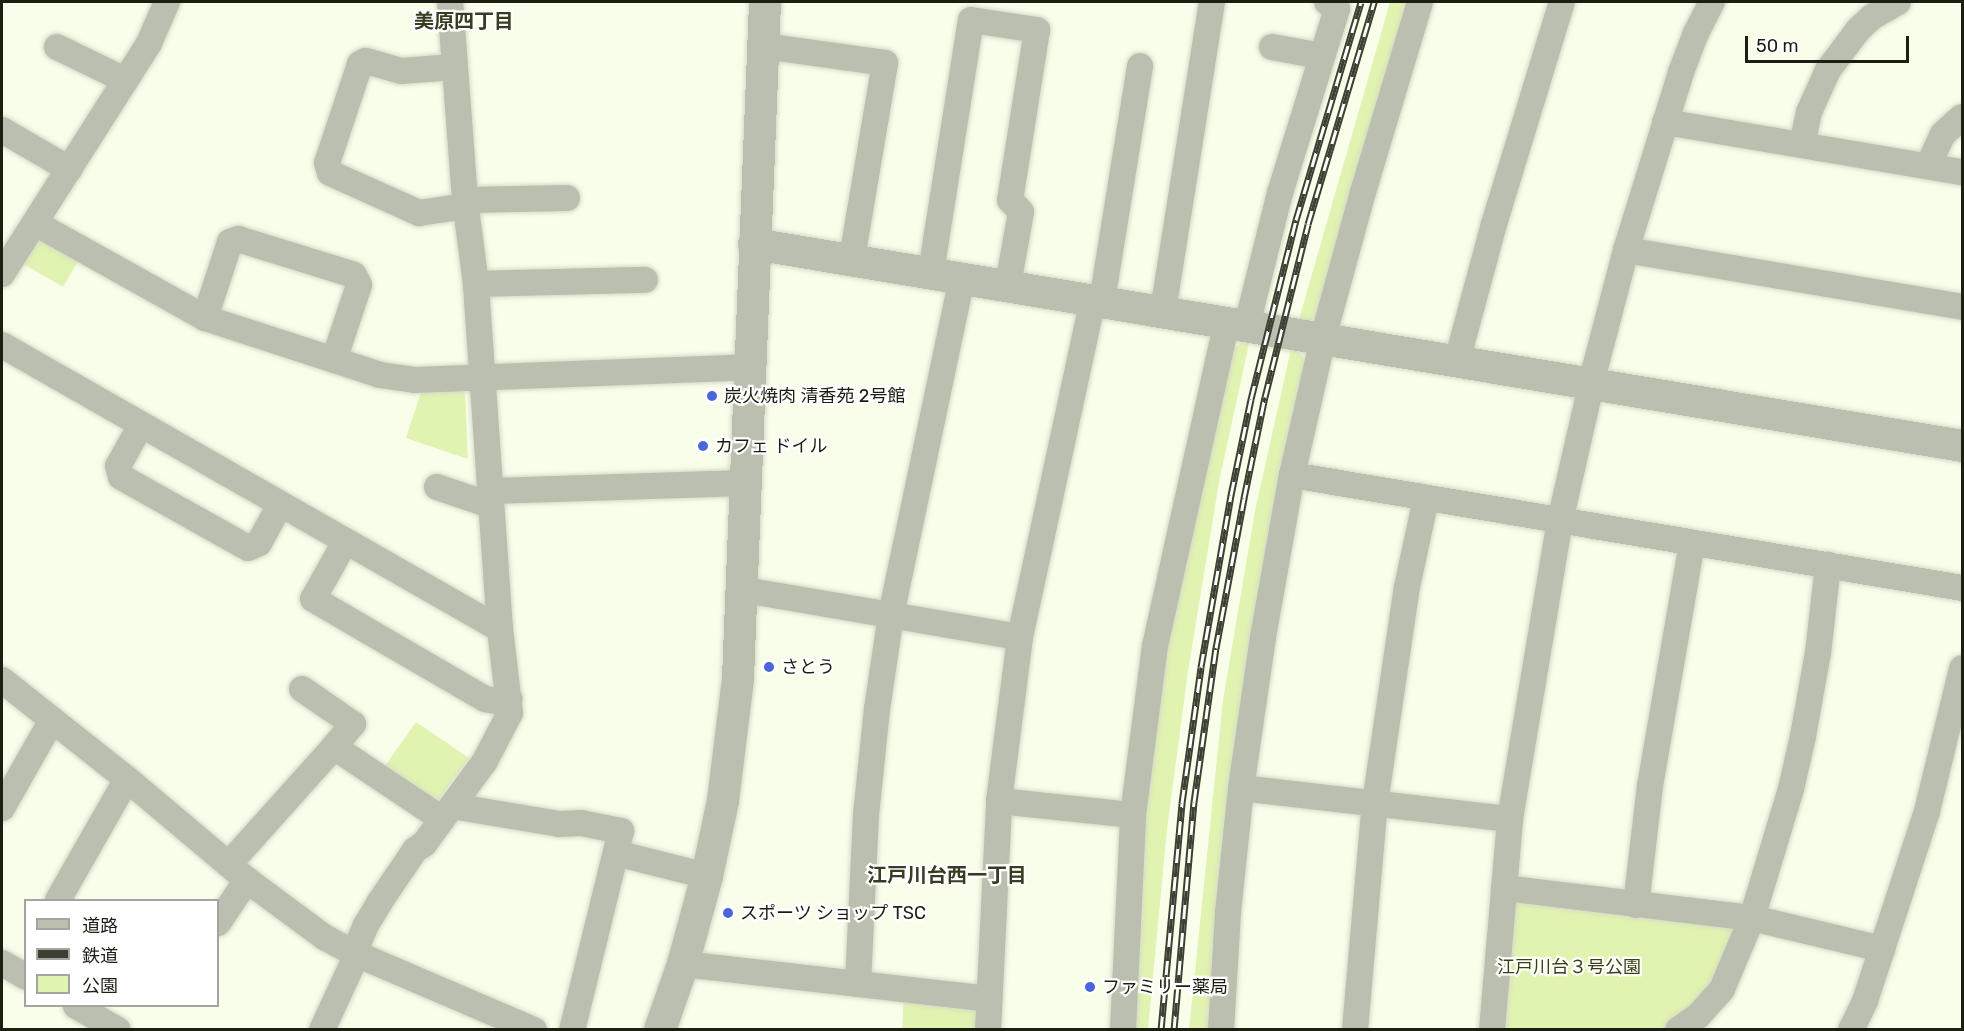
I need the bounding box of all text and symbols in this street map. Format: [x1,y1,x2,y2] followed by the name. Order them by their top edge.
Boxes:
[414,9,514,33] district label: 美原四丁目
[1748,24,1912,62] scale bar
[1756,35,1799,57] text: 50 m
[724,385,905,407] place label: 炭火焼肉 清香苑 2号館
[705,389,719,403] marker: 炭火焼肉 清香苑 2号館
[715,435,827,457] place label: カフェ ドイル
[696,439,710,453] marker: カフェ ドイル
[781,656,835,678] place label: さとう
[762,660,776,674] marker: さとう
[867,863,1027,887] district label: 江戸川台西一丁目
[24,899,219,1007] legend
[740,902,926,924] place label: スポーツ ショップ TSC
[721,906,735,920] marker: スポーツ ショップ TSC
[82,915,118,937] text: 道路
[82,945,118,967] text: 鉄道
[1497,956,1641,978] park label: 江戸川台３号公園
[82,975,118,997] text: 公園
[1102,976,1228,998] place label: ファミリー薬局
[1083,980,1097,994] marker: ファミリー薬局

